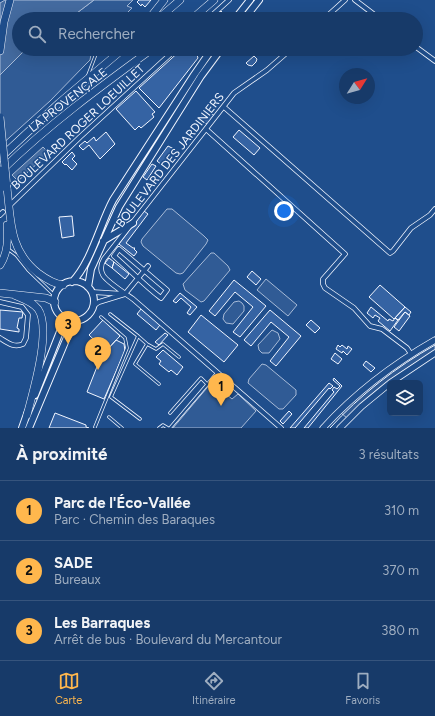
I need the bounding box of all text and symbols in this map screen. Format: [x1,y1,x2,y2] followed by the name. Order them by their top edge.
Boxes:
[12,12,423,56] search box
[26,23,48,45] icon: search
[58,25,135,43] text: Rechercher
[8,61,148,192] street label: BOULEVARD ROGER LOEUILLET
[26,65,110,135] street label: LA PROVENÇALE
[339,68,375,104] north arrow
[113,90,227,230] street label: BOULEVARD DES JARDINIERS
[274,201,294,221] your location
[55,311,81,344] pin: 3
[85,337,111,370] pin: 2
[208,373,234,406] pin: 1
[387,380,423,416] map controls
[387,380,423,416] button: layers
[16,444,107,464] text: À proximité
[359,447,419,462] text: 3 résultats
[54,494,191,512] text: Parc de l'Éco-Vallée
[26,503,32,518] text: 1
[384,503,419,518] text: 310 m
[54,512,215,527] text: Parc · Chemin des Baraques
[54,554,93,572] text: SADE
[25,563,33,578] text: 2
[382,563,419,578] text: 370 m
[54,572,101,587] text: Bureaux
[54,614,150,632] text: Les Barraques
[25,623,33,638] text: 3
[381,623,419,638] text: 380 m
[54,632,282,647] text: Arrêt de bus · Boulevard du Mercantour
[55,670,82,707] tab: Carte
[192,670,236,707] tab: Itinéraire
[345,670,380,707] tab: Favoris

